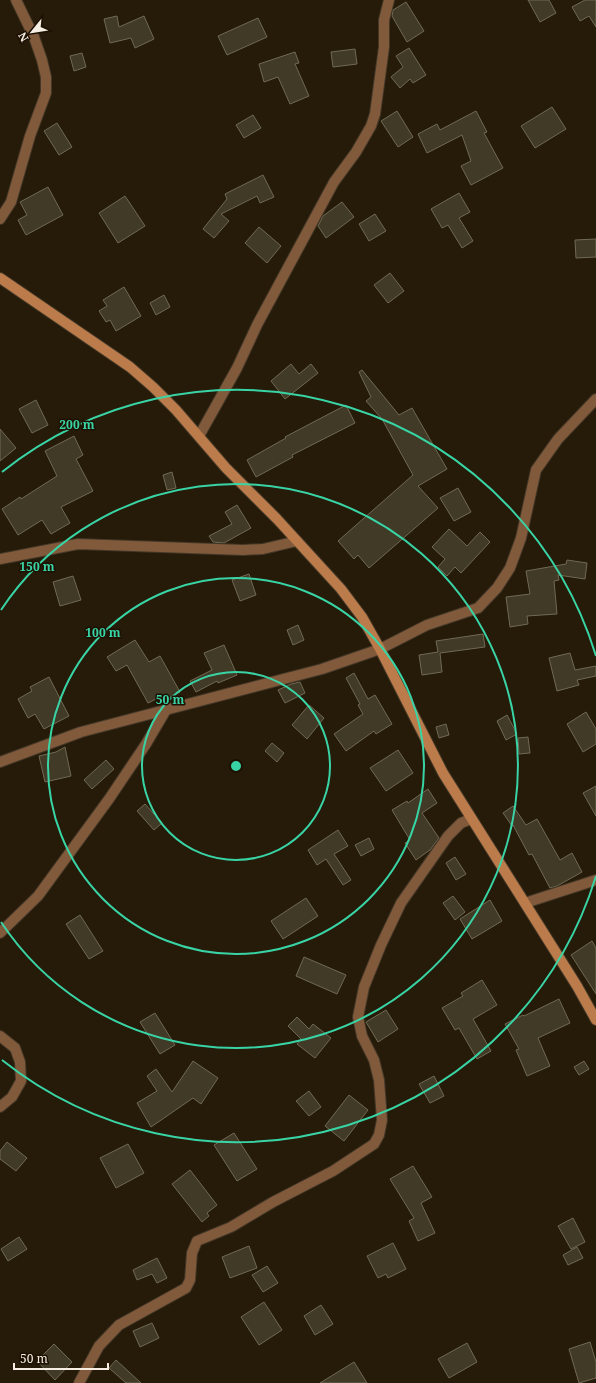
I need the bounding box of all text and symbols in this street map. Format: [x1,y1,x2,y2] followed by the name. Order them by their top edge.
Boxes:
[12,12,52,52] north arrow
[14,29,32,45] text: N
[59,416,95,433] text: 200 m
[19,558,55,575] text: 150 m
[85,624,121,641] text: 100 m
[156,691,184,708] text: 50 m
[229,759,243,773] centre of rings
[14,1345,108,1371] scale bar
[20,1350,48,1367] text: 50 m

